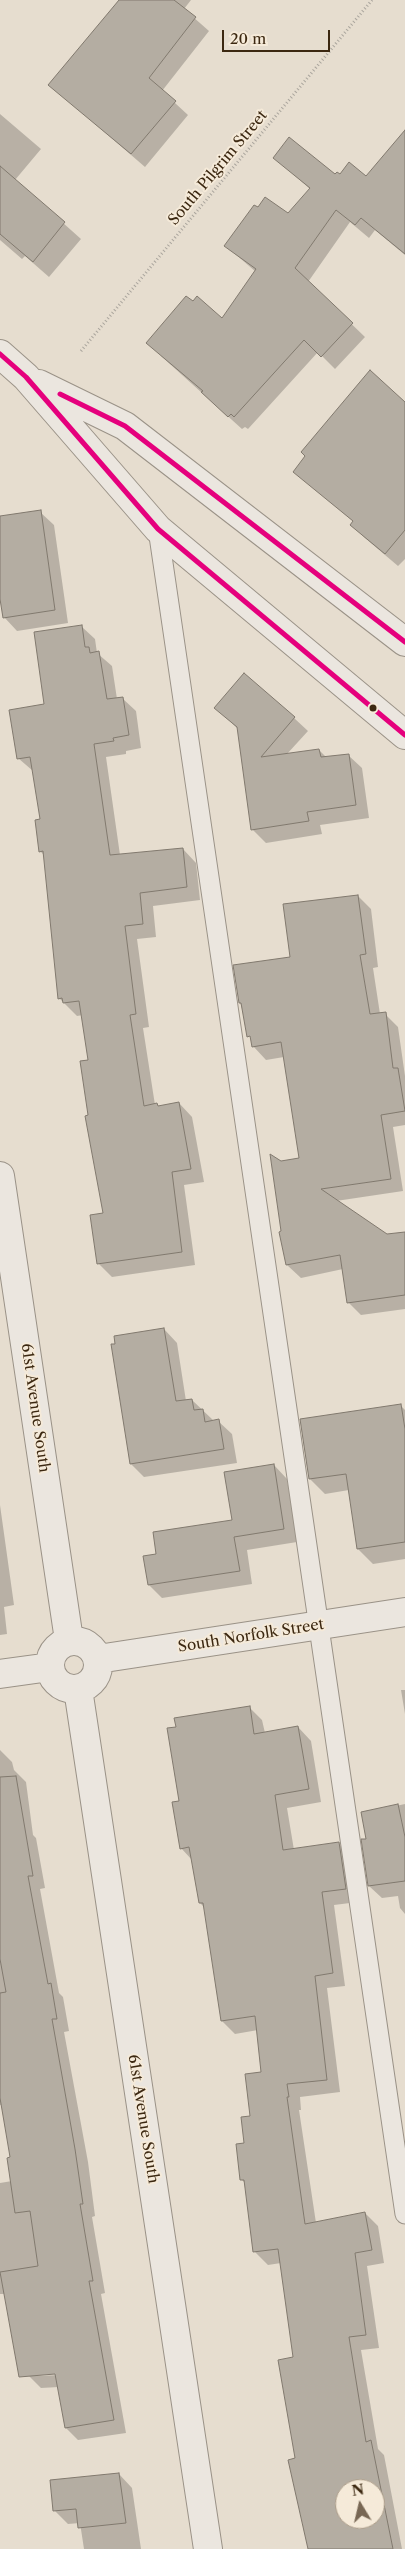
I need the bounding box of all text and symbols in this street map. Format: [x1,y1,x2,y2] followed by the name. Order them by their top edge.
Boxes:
[225,20,332,52] scale bar
[230,29,266,48] text: 20 m
[165,107,271,229] street label: South Pilgrim Street
[368,703,378,713] unlabelled marker
[17,1342,53,1474] street label: 61st Avenue South
[177,1616,325,1656] street label: South Norfolk Street
[124,2053,162,2185] street label: 61st Avenue South
[335,2479,385,2529] north arrow
[350,2480,365,2500] text: N

